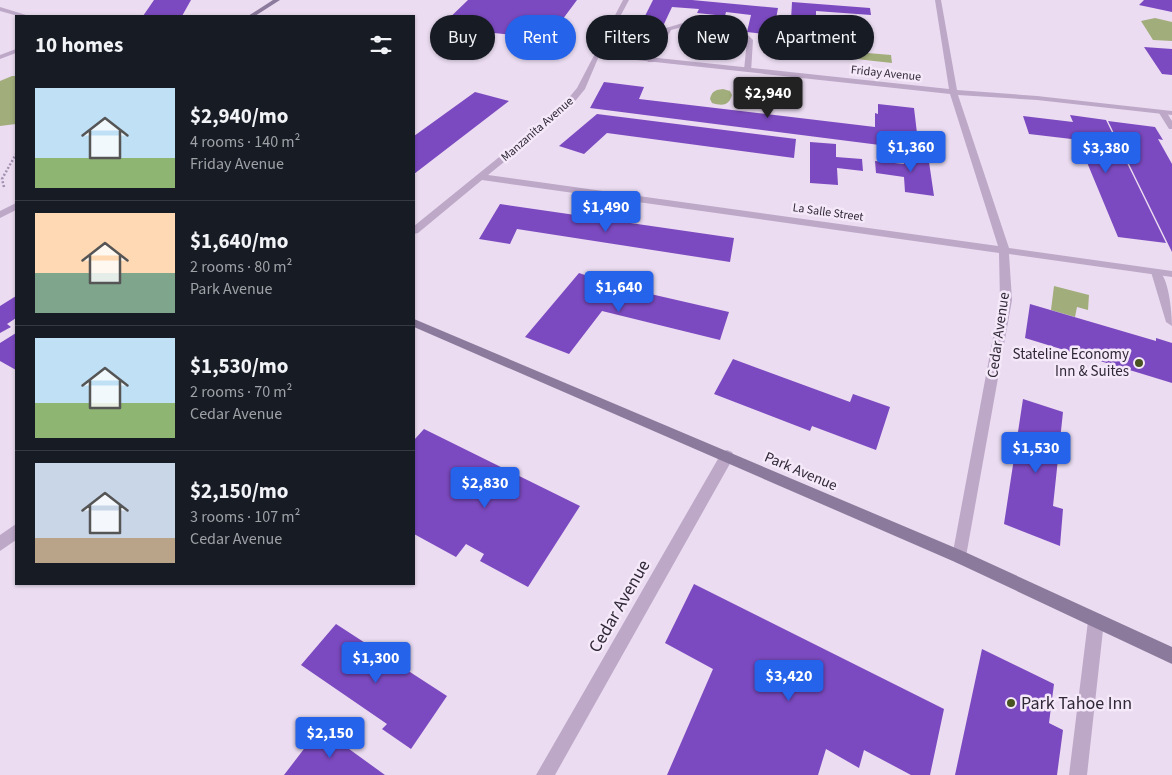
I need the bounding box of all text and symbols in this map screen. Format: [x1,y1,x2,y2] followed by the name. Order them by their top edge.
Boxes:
[430,15,495,60] chip: Buy
[505,15,576,60] chip: Rent
[586,15,668,60] chip: Filters
[678,15,748,60] chip: New
[758,15,874,60] chip: Apartment
[35,30,123,60] text: 10 homes
[367,31,395,59] icon: filters
[850,61,922,86] street label: Friday Avenue
[727,76,809,119] pin: $2,940
[744,82,792,104] text: $2,940
[497,93,577,166] street label: Manzanita Avenue
[190,101,289,131] text: $2,940/mo
[75,108,135,168] icon: home
[870,130,952,173] pin: $1,360
[190,131,300,153] text: 4 rooms · 140 m²
[1065,132,1147,174] pin: $3,380
[887,136,935,158] text: $1,360
[1082,137,1130,159] text: $3,380
[190,153,284,175] text: Friday Avenue
[565,190,647,233] pin: $1,490
[582,196,630,218] text: $1,490
[791,199,864,226] street label: La Salle Street
[190,226,289,256] text: $1,640/mo
[75,233,135,293] icon: home
[190,256,292,278] text: 2 rooms · 80 m²
[578,270,660,313] pin: $1,640
[595,276,643,298] text: $1,640
[190,278,272,300] text: Park Avenue
[982,291,1015,379] street label: Cedar Avenue
[1013,344,1129,382] place label: Stateline Economy Inn & Suites
[190,351,289,381] text: $1,530/mo
[1133,357,1145,369] marker: Stateline Economy Inn & Suites
[75,358,135,418] icon: home
[190,381,292,403] text: 2 rooms · 70 m²
[190,403,282,425] text: Cedar Avenue
[995,432,1077,474] pin: $1,530
[1012,437,1060,459] text: $1,530
[761,447,840,496] street label: Park Avenue
[444,466,526,509] pin: $2,830
[461,472,509,494] text: $2,830
[190,476,289,506] text: $2,150/mo
[75,483,135,543] icon: home
[190,506,300,528] text: 3 rooms · 107 m²
[190,528,282,550] text: Cedar Avenue
[583,555,656,657] street label: Cedar Avenue
[335,642,417,684] pin: $1,300
[352,647,400,669] text: $1,300
[748,660,830,702] pin: $3,420
[765,665,813,687] text: $3,420
[1021,691,1132,716] place label: Park Tahoe Inn
[1005,697,1017,709] marker: Park Tahoe Inn
[289,716,371,759] pin: $2,150
[306,722,354,744] text: $2,150

